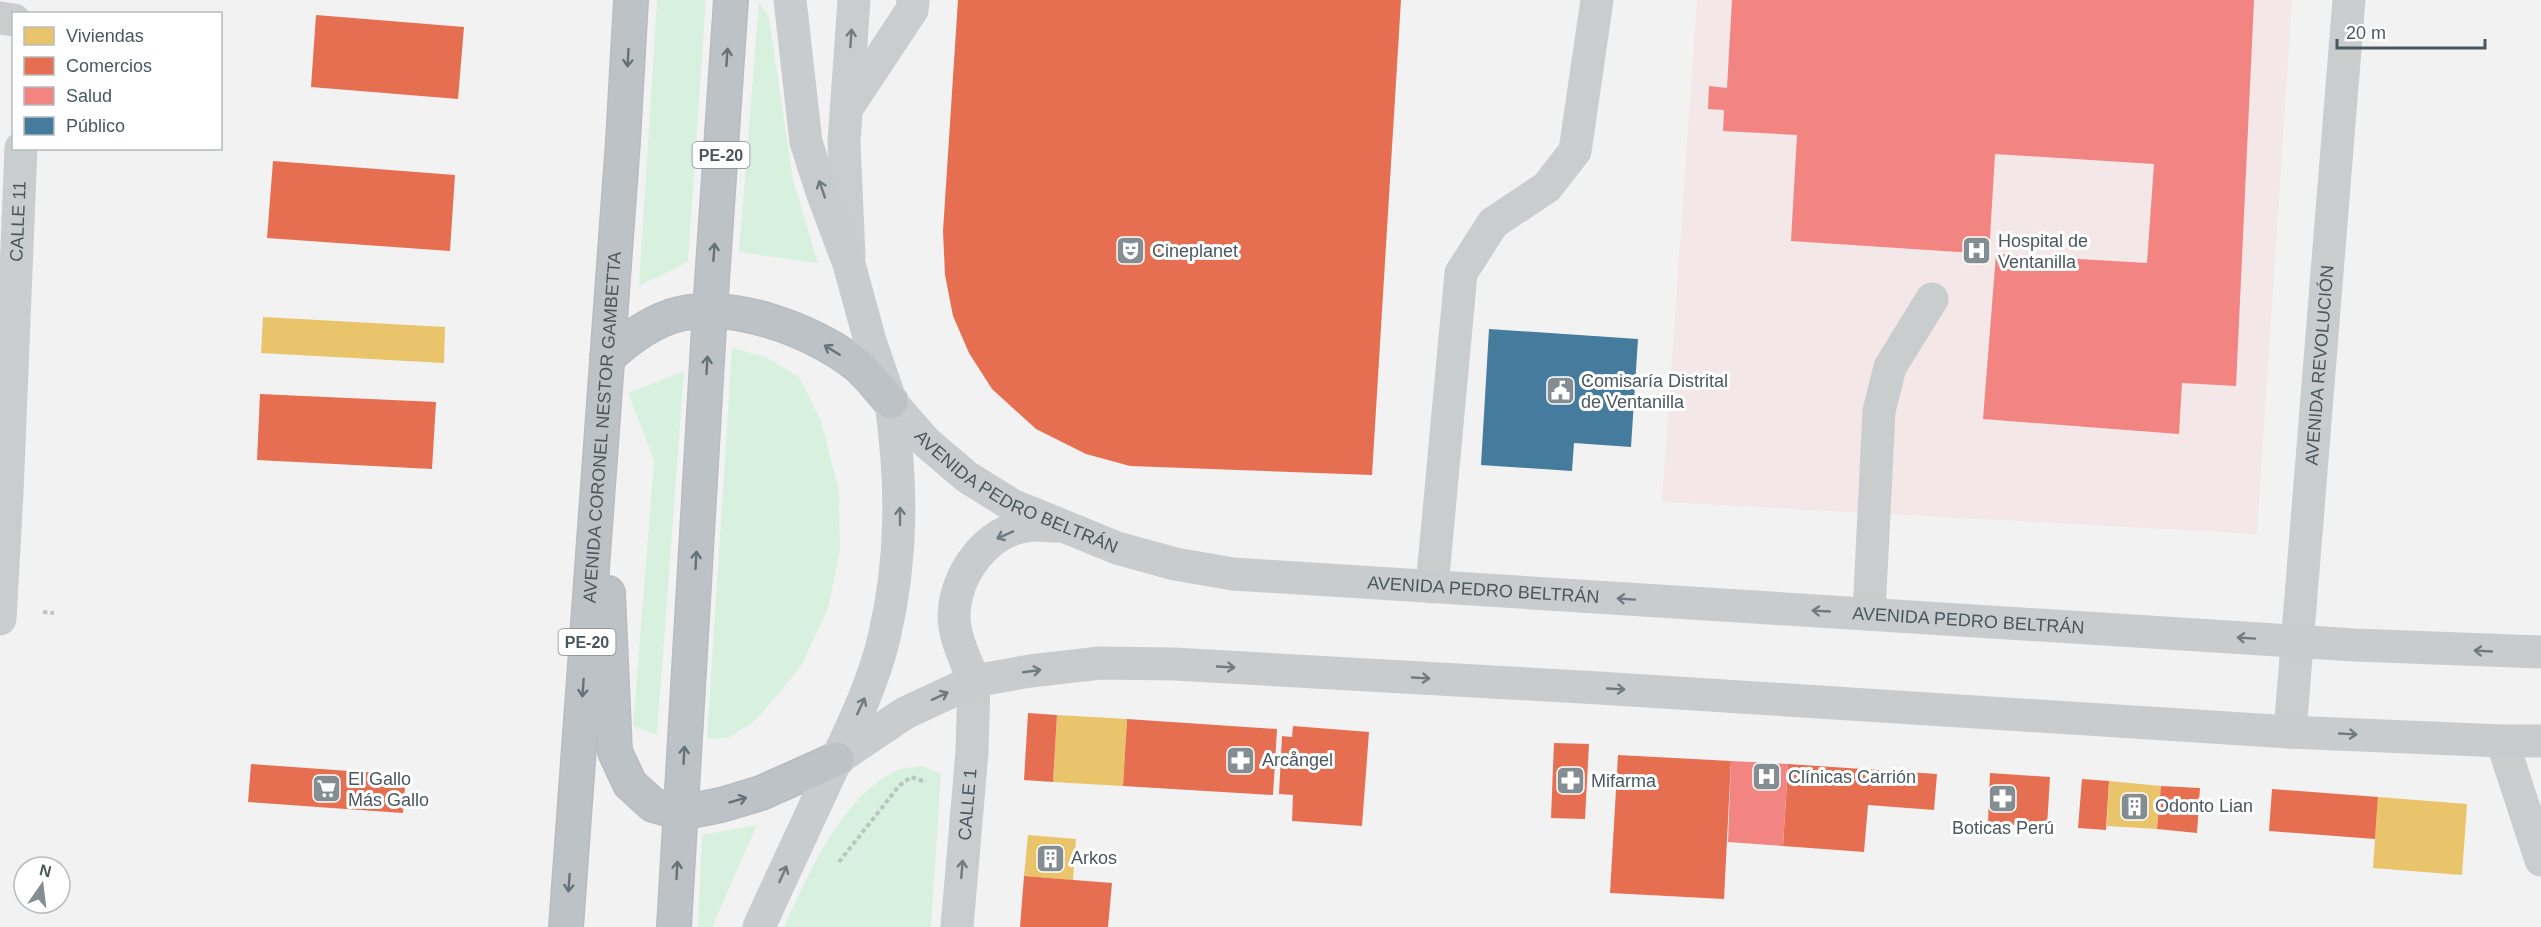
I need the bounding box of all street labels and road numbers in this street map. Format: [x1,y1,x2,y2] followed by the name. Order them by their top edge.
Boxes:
[692,142,750,168] road number: PE-20
[6,181,30,262] street label: CALLE 11
[580,251,625,604] street label: AVENIDA CORONEL NESTOR GAMBETTA
[2302,264,2338,466] street label: AVENIDA REVOLUCIÓN
[911,426,1121,557] street label: AVENIDA PEDRO BELTRÁN
[1367,573,1600,607] street label: AVENIDA PEDRO BELTRÁN
[1852,603,2085,638] street label: AVENIDA PEDRO BELTRÁN
[558,629,616,655] road number: PE-20
[954,768,981,841] street label: CALLE 1

